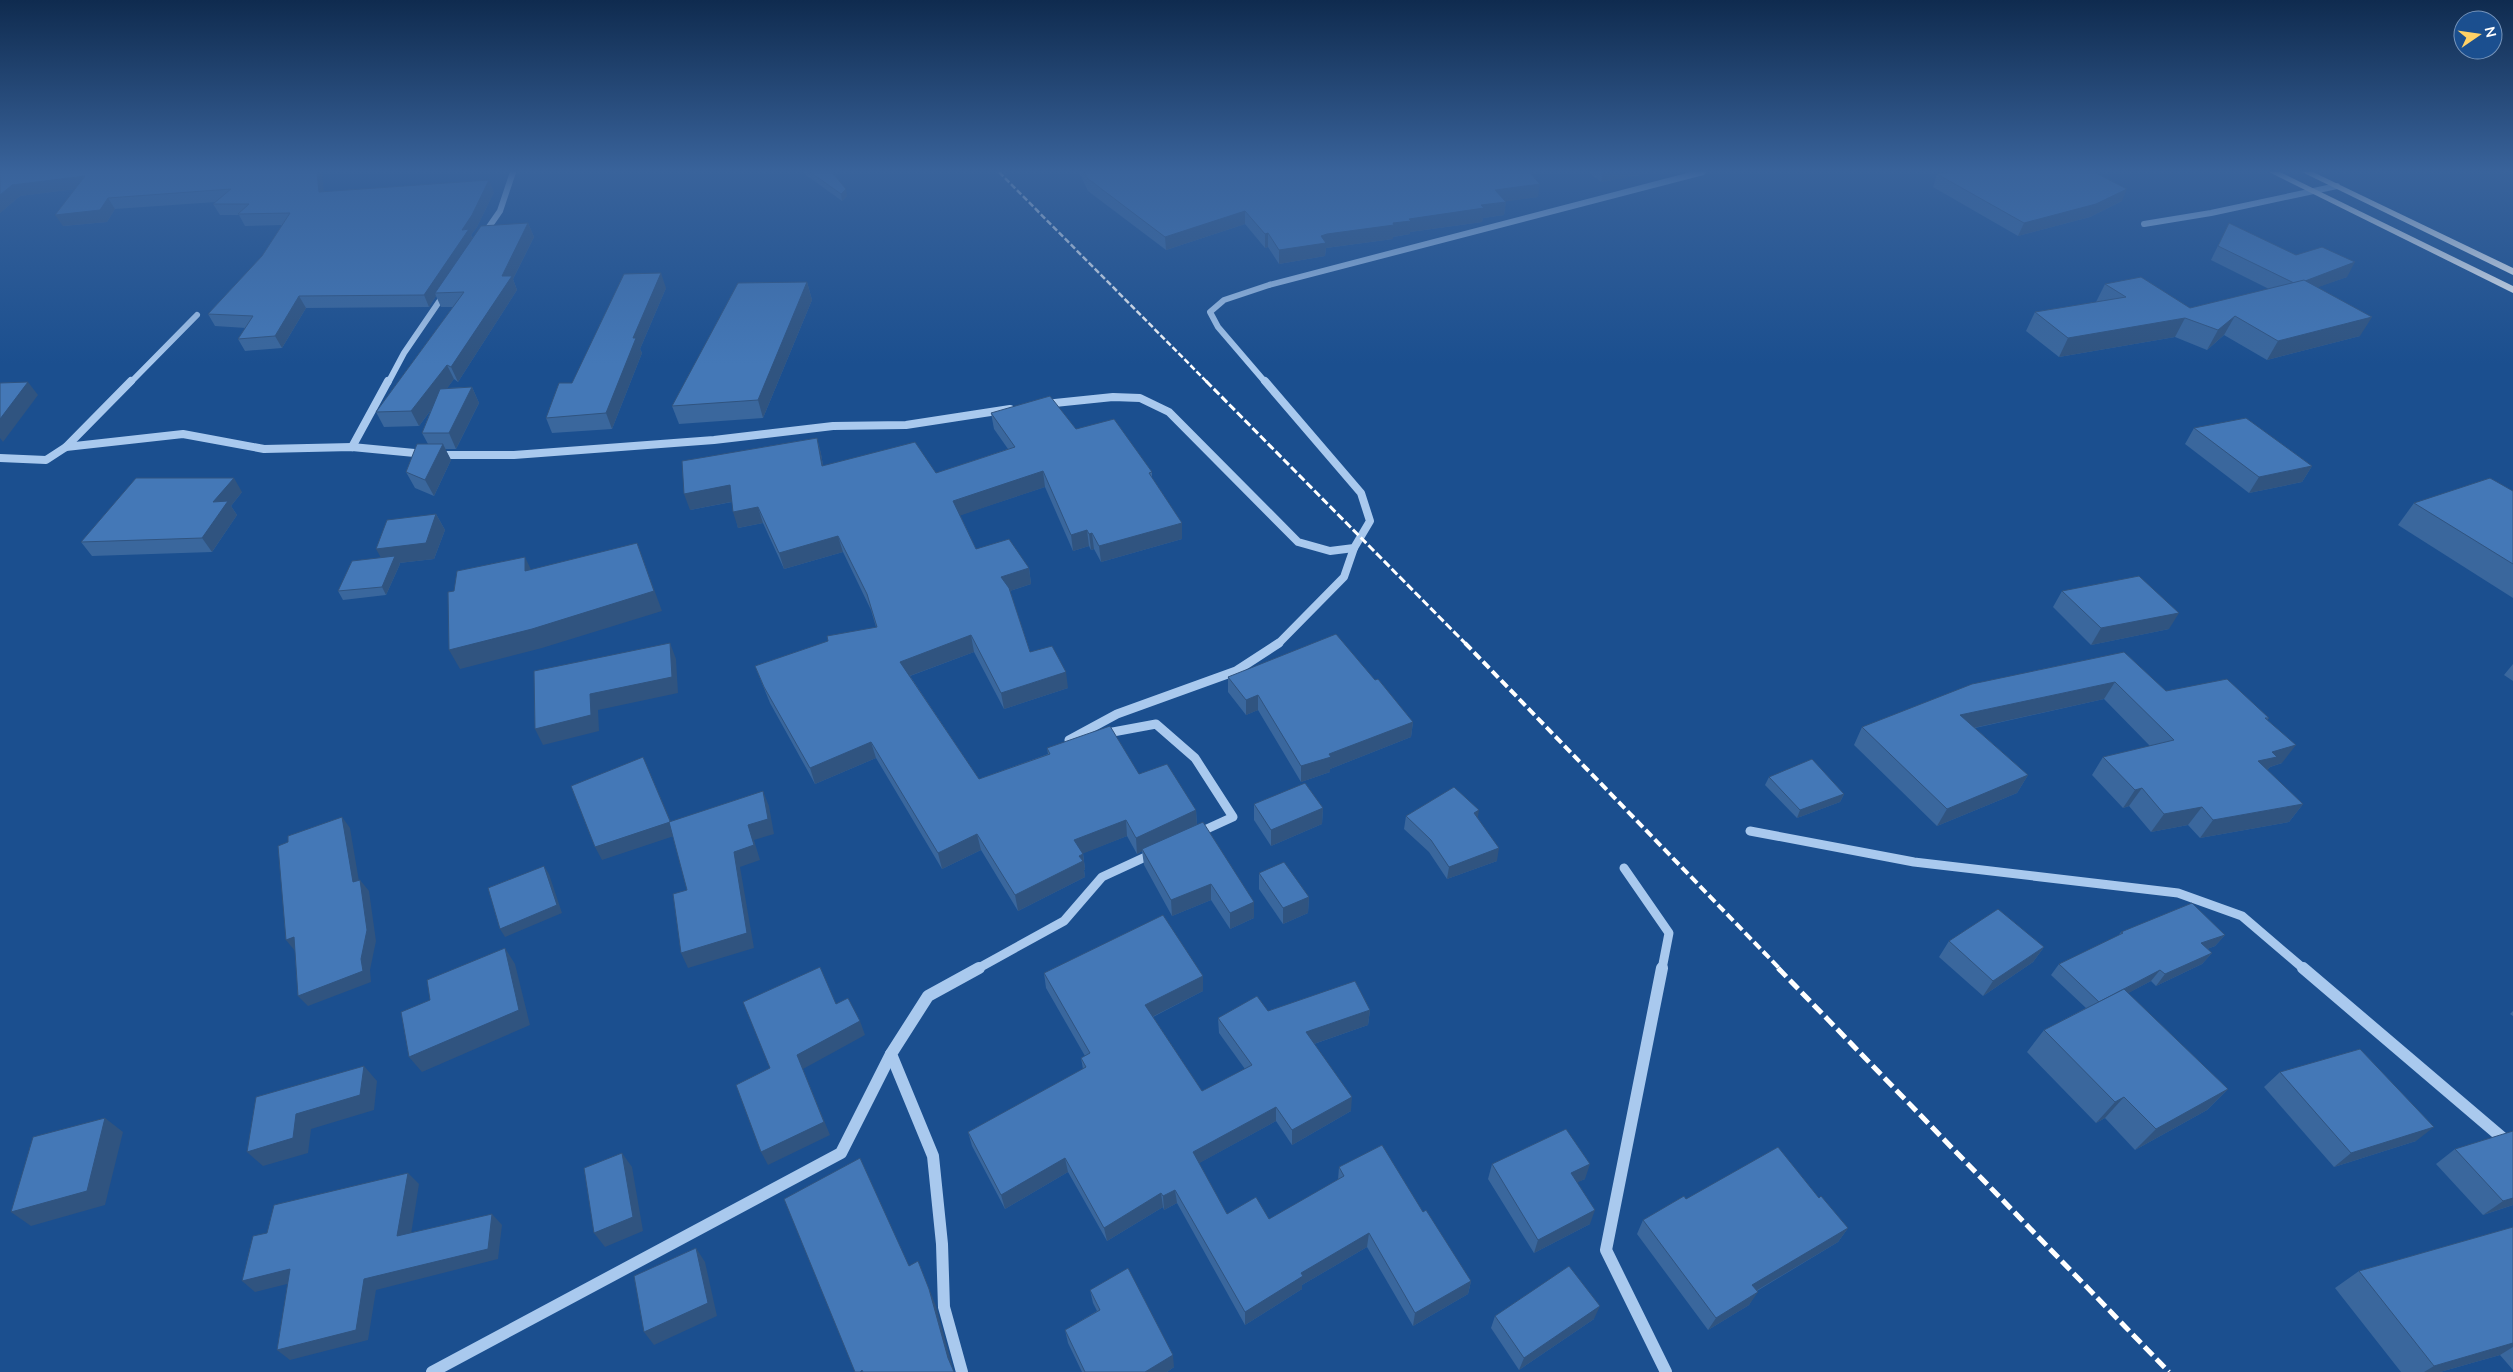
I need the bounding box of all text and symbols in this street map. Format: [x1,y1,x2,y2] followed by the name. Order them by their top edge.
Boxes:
[2453,10,2503,60] north arrow
[2480,25,2501,39] text: N

